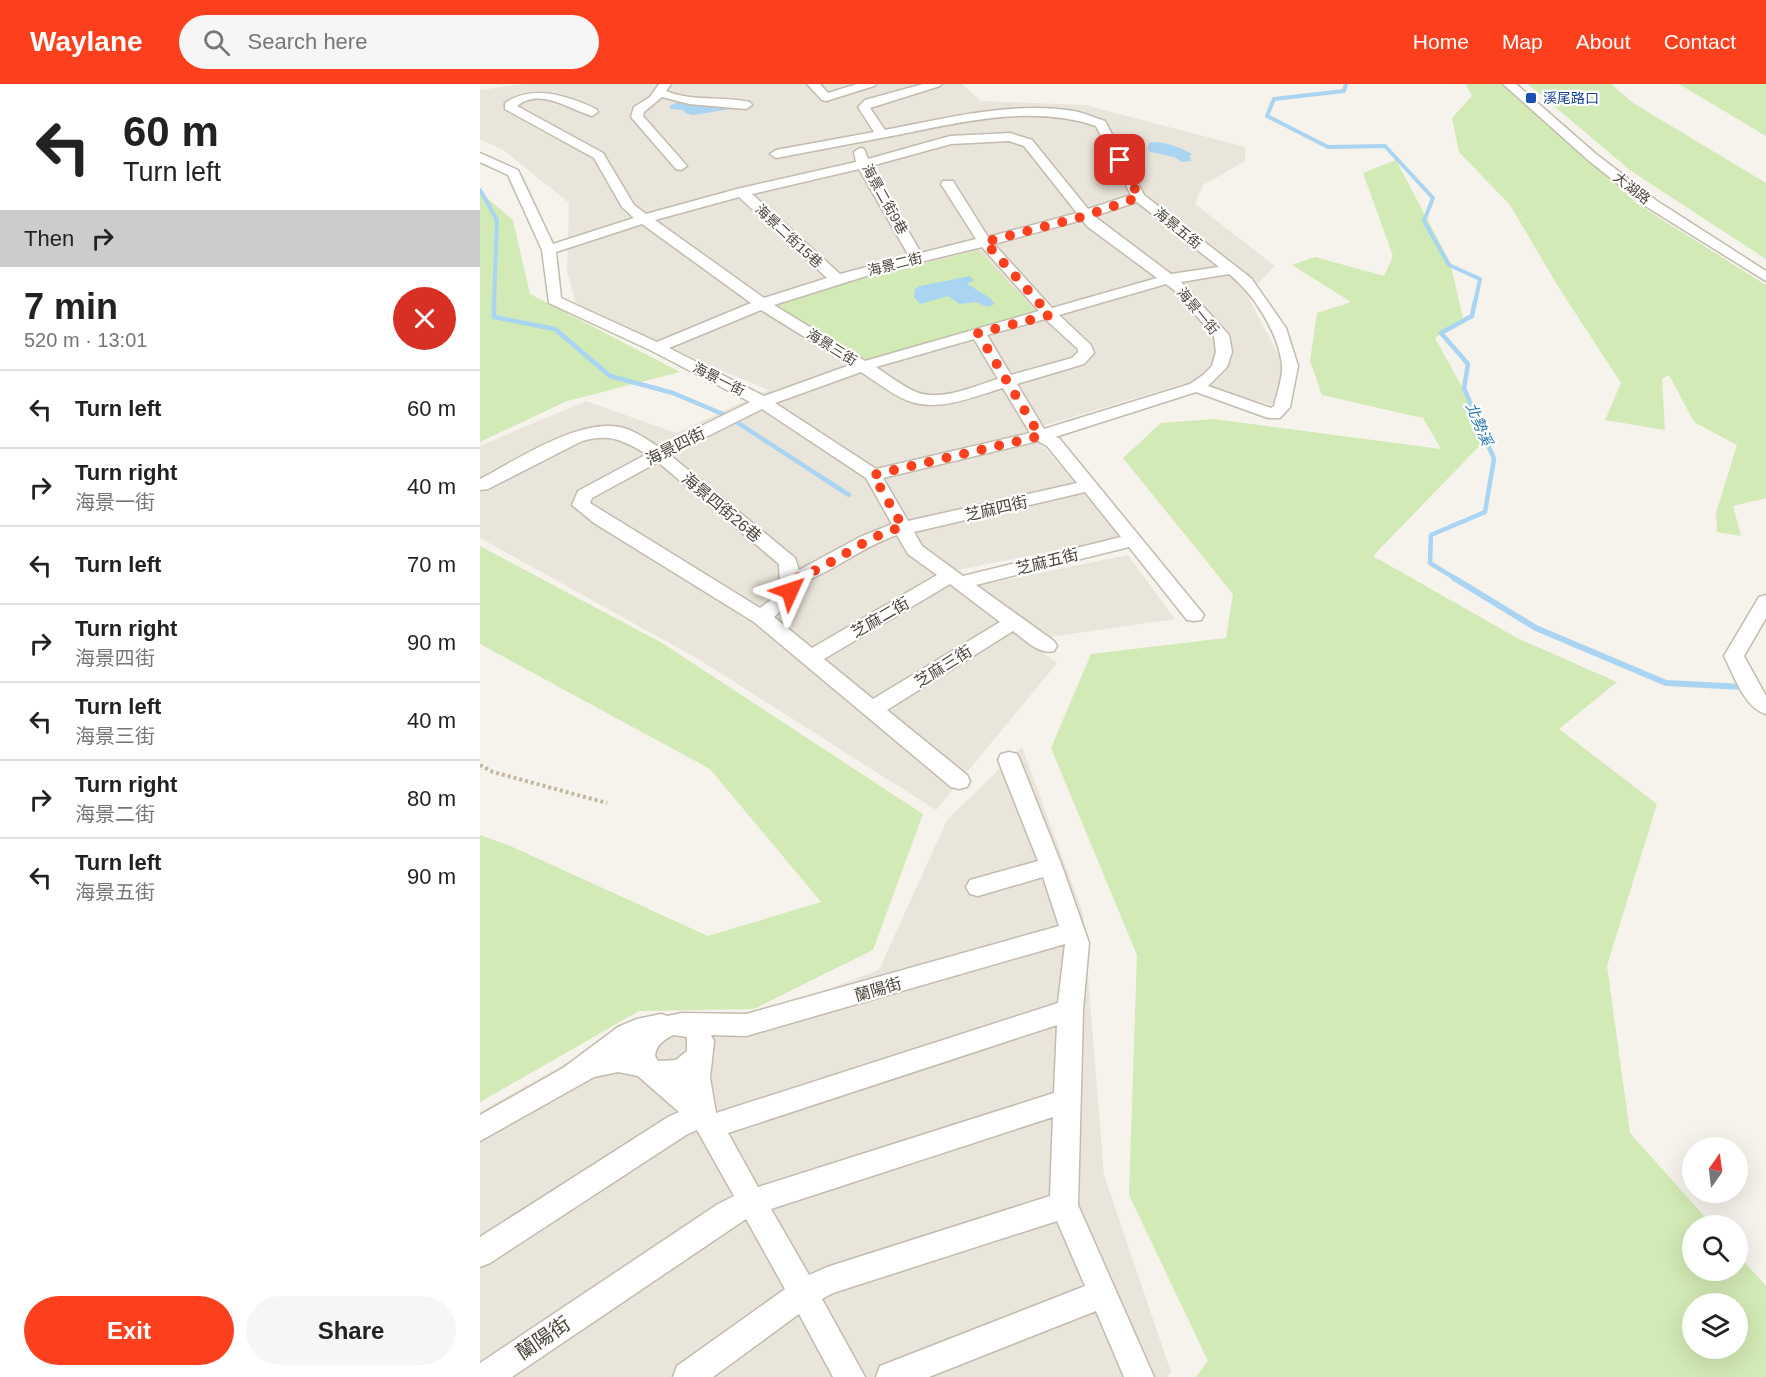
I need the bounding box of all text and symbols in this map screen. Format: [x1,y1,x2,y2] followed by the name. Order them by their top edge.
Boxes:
[179,15,599,69] search box
[30,26,143,57] text: Waylane
[200,26,233,59] icon: search
[248,29,367,54] text: Search here
[1413,30,1469,53] text: Home
[1502,30,1543,53] text: Map
[1576,30,1631,53] text: About
[1664,30,1736,53] text: Contact
[1543,90,1599,106] place label: 溪尾路口
[1524,91,1538,105] marker: 溪尾路口
[24,108,102,186] icon: left
[123,108,219,155] text: 60 m
[1094,134,1145,185] pin
[1103,143,1136,176] icon: arrive
[123,157,221,187] text: Turn left
[859,161,911,237] street label: 海景二街9巷
[1611,169,1653,207] street label: 大湖路
[752,201,826,271] street label: 海景二街15巷
[1151,204,1205,252] street label: 海景五街
[86,222,119,255] icon: right
[24,226,74,251] text: Then
[866,249,924,279] street label: 海景二街
[1174,284,1222,338] street label: 海景一街
[24,286,118,327] text: 7 min
[393,287,456,350] button: close
[804,325,860,369] street label: 海景三街
[24,329,147,351] text: 520 m · 13:01
[690,359,748,399] street label: 海景一街
[24,393,57,426] icon: left
[75,396,161,421] text: Turn left
[407,396,456,421] text: 60 m
[1463,400,1497,450] water label: 北勢溪
[643,424,708,469] street label: 海景四街
[75,460,177,485] text: Turn right
[679,469,765,545] street label: 海景四街26巷
[24,471,57,504] icon: right
[407,474,456,499] text: 40 m
[75,491,155,513] text: 海景一街
[963,493,1029,524] street label: 芝麻四街
[1014,545,1080,577] street label: 芝麻五街
[24,549,57,582] icon: left
[75,552,161,577] text: Turn left
[407,552,456,577] text: 70 m
[758,559,822,623] position arrow
[848,594,912,641] street label: 芝麻二街
[75,616,177,641] text: Turn right
[24,627,57,660] icon: right
[407,630,456,655] text: 90 m
[912,642,975,691] street label: 芝麻三街
[75,647,155,669] text: 海景四街
[75,694,161,719] text: Turn left
[24,705,57,738] icon: left
[407,708,456,733] text: 40 m
[75,725,155,747] text: 海景三街
[75,772,177,797] text: Turn right
[24,783,57,816] icon: right
[407,786,456,811] text: 80 m
[75,803,155,825] text: 海景二街
[75,850,161,875] text: Turn left
[24,861,57,894] icon: left
[407,864,456,889] text: 90 m
[75,881,155,903] text: 海景五街
[853,975,904,1004] street label: 蘭陽街
[1682,1137,1748,1203] north arrow
[1682,1137,1748,1359] map controls
[1682,1215,1748,1281] button: search
[1682,1293,1748,1359] button: layers
[24,1296,234,1365] button: Exit
[246,1296,456,1365] button: Share
[512,1312,574,1364] street label: 蘭陽街

